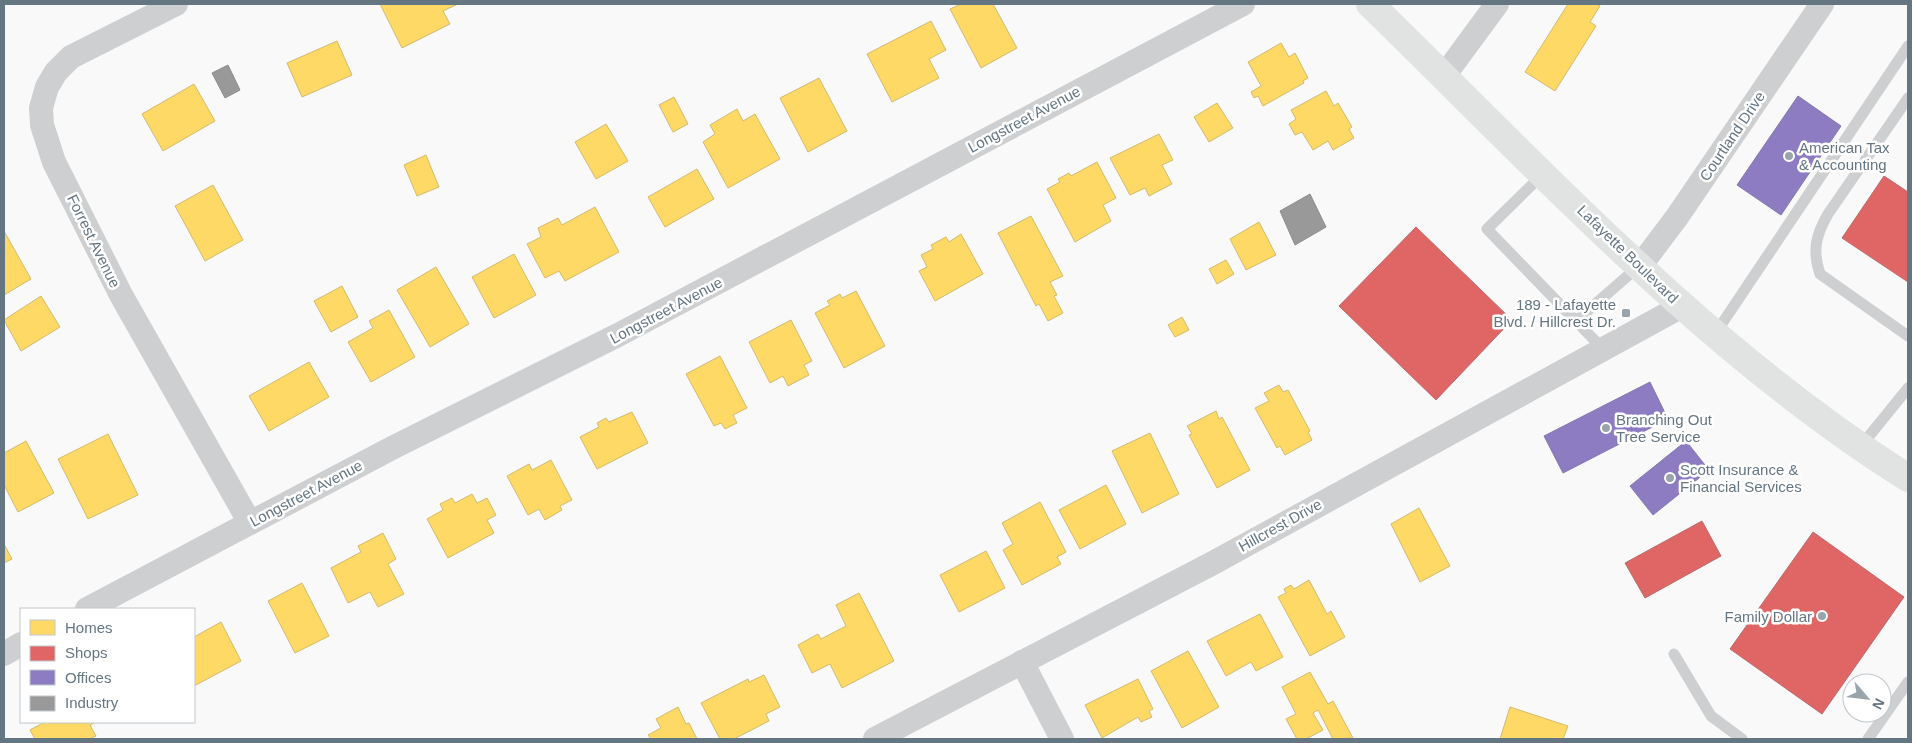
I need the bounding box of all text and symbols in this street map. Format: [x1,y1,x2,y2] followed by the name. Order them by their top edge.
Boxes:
[965,82,1083,156] street label: Longstreet Avenue
[1696,88,1768,184] street label: Courtland Drive
[1799,139,1890,173] place label: American Tax & Accounting
[1783,150,1795,162] marker: American Tax & Accounting
[64,192,124,290] street label: Forrest Avenue
[1574,202,1682,306] street label: Lafayette Boulevard
[607,273,725,347] street label: Longstreet Avenue
[1493,296,1616,330] place label: 189 - Lafayette Blvd. / Hillcrest Dr.
[1620,307,1632,319] marker: 189 - Lafayette Blvd. / Hillcrest Dr.
[1616,411,1713,445] place label: Branching Out Tree Service
[1600,422,1612,434] marker: Branching Out Tree Service
[247,456,365,530] street label: Longstreet Avenue
[1680,461,1802,495] place label: Scott Insurance & Financial Services
[1664,472,1676,484] marker: Scott Insurance & Financial Services
[1235,495,1325,555] street label: Hillcrest Drive
[20,608,195,723] legend
[1724,608,1812,625] place label: Family Dollar
[1816,610,1828,622] marker: Family Dollar
[65,619,113,636] text: Homes
[65,644,108,661] text: Shops
[65,669,111,686] text: Offices
[1842,673,1892,723] north arrow
[65,694,119,711] text: Industry
[1869,696,1888,712] text: N

